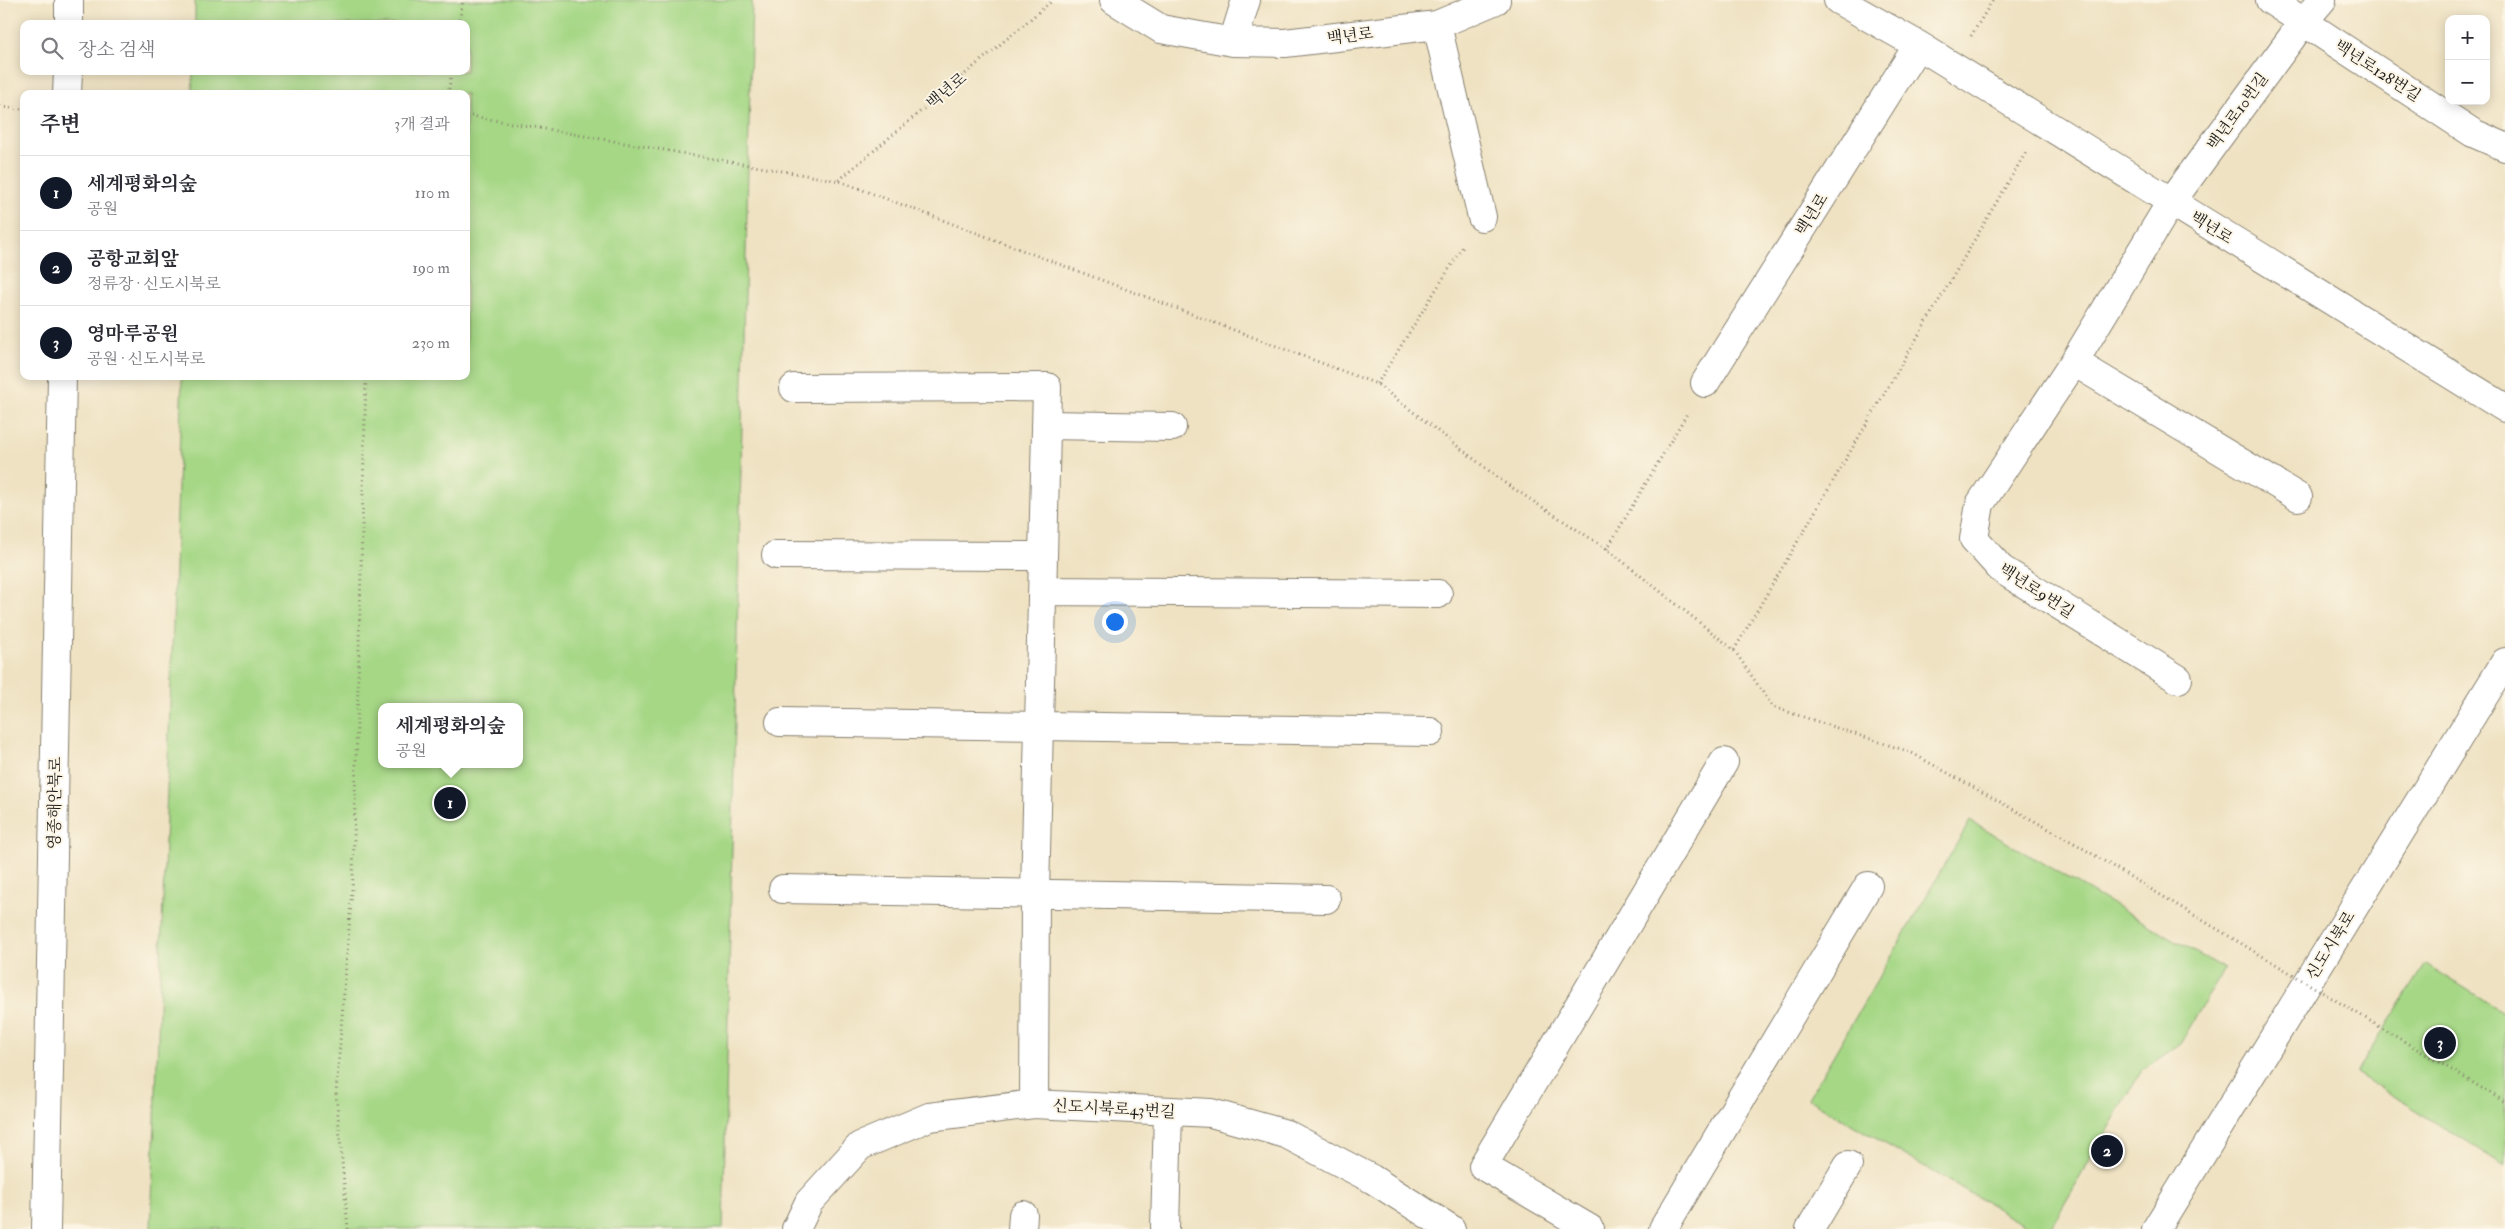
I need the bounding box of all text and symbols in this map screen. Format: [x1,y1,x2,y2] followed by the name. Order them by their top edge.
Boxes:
[2445,15,2490,105] map controls
[2445,15,2490,60] button: +
[20,20,470,75] search box
[1326,23,1375,49] street label: 백년로
[38,34,66,62] icon: search
[2331,36,2424,106] street label: 백년로128번길
[78,38,155,62] text: 장소 검색
[2445,60,2490,105] button: −
[922,68,971,113] street label: 백년로
[2203,69,2273,154] street label: 백년로10번길
[40,111,81,138] text: 주변
[394,114,450,134] text: 3개 결과
[87,172,197,196] text: 세계평화의숲
[53,183,59,203] text: 1
[415,183,450,203] text: 110 m
[1791,189,1833,239] street label: 백년로
[87,199,118,219] text: 공원
[2187,207,2237,249] street label: 백년로
[87,247,179,271] text: 공항교회앞
[52,258,60,278] text: 2
[412,258,450,278] text: 190 m
[87,274,221,294] text: 정류장 · 신도시북로
[87,322,179,346] text: 영마루공원
[53,333,59,353] text: 3
[412,333,450,353] text: 230 m
[87,349,205,369] text: 공원 · 신도시북로
[1995,559,2078,623] street label: 백년로9번길
[1102,609,1128,635] your location
[378,703,523,768] popup
[395,714,506,738] text: 세계평화의숲
[395,741,426,761] text: 공원
[44,756,66,850] street label: 영종해안북로
[434,784,466,822] pin: 1
[2302,907,2360,984] street label: 신도시북로
[2424,1024,2456,1062] pin: 3
[1052,1096,1176,1122] street label: 신도시북로43번길
[2091,1132,2123,1170] pin: 2

